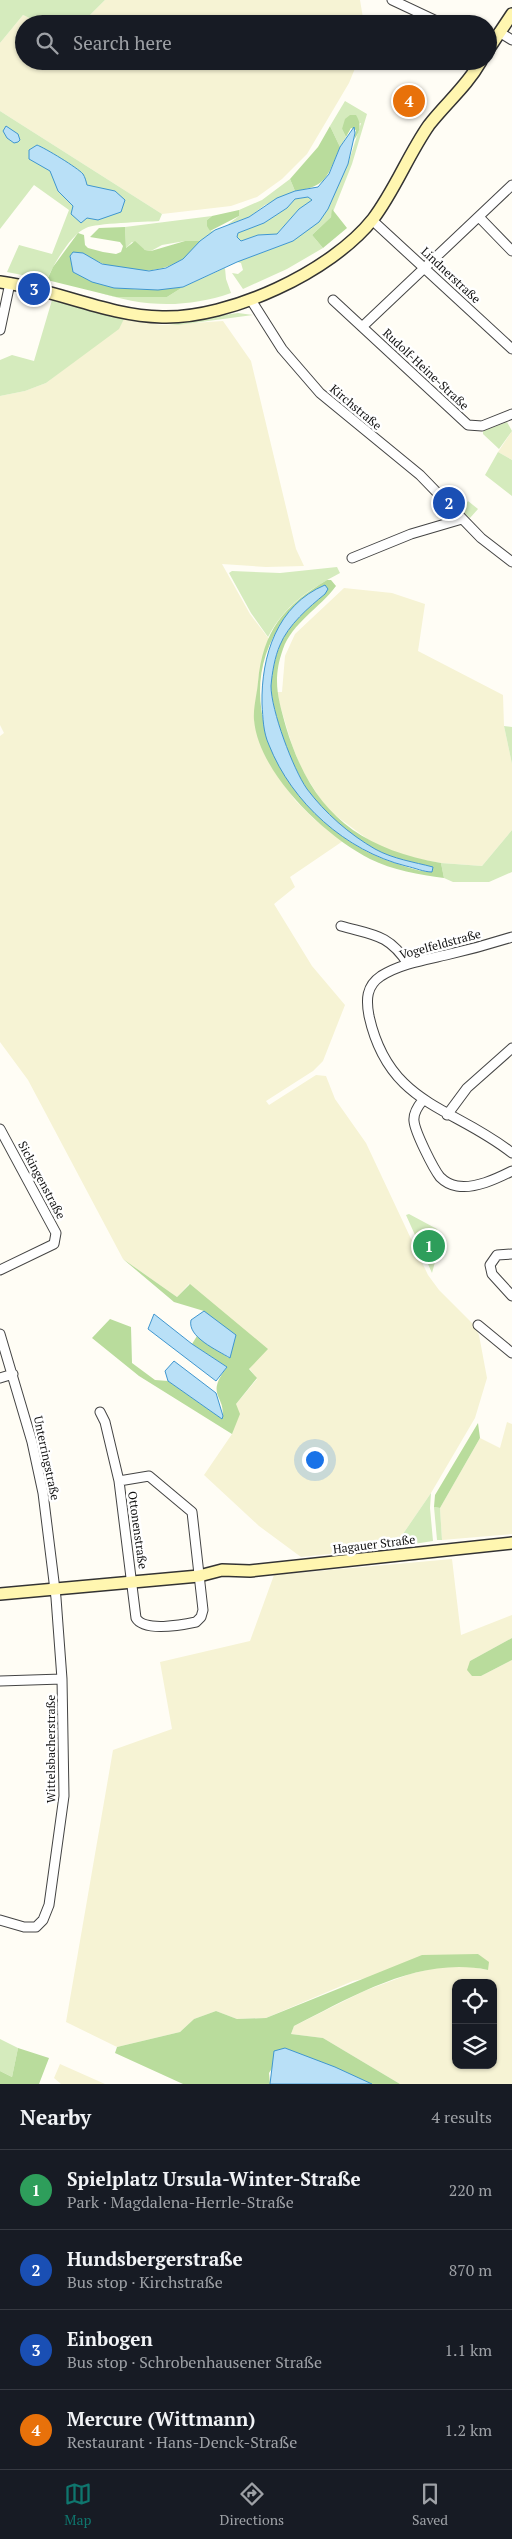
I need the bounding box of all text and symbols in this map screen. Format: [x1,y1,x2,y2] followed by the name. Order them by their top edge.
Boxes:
[15,15,497,70] search box
[33,29,61,57] icon: search
[73,30,172,55] text: Search here
[393,82,425,120] pin: 4
[418,244,484,306] street label: Lindnerstraße
[18,270,50,308] pin: 3
[380,325,472,413] street label: Rudolf-Heine-Straße
[327,381,385,433] street label: Kirchstraße
[433,484,465,522] pin: 2
[398,926,482,962] street label: Vogelfeldstraße
[15,1138,69,1222] street label: Sickingenstraße
[413,1227,445,1265] pin: 1
[31,1414,63,1502] street label: Unterringstraße
[302,1447,328,1473] your location
[125,1490,151,1570] street label: Ottonenstraße
[332,1532,416,1556] street label: Hagauer Straße
[43,1695,58,1803] street label: Wittelsbacherstraße
[452,1979,497,2069] map controls
[452,1979,497,2024] button: locate
[452,2024,497,2069] button: layers
[20,2103,91,2131] text: Nearby
[432,2106,492,2128] text: 4 results
[67,2166,361,2191] text: Spielplatz Ursula-Winter-Straße
[31,2179,41,2201] text: 1
[449,2179,492,2201] text: 220 m
[67,2191,294,2213] text: Park · Magdalena-Herrle-Straße
[67,2246,243,2271] text: Hundsbergerstraße
[31,2259,41,2281] text: 2
[449,2259,492,2281] text: 870 m
[67,2271,223,2293] text: Bus stop · Kirchstraße
[67,2326,153,2351] text: Einbogen
[31,2339,41,2361] text: 3
[445,2339,492,2361] text: 1.1 km
[67,2351,322,2373] text: Bus stop · Schrobenhausener Straße
[67,2406,255,2431] text: Mercure (Wittmann)
[31,2419,41,2441] text: 4
[445,2419,492,2441] text: 1.2 km
[67,2431,297,2453] text: Restaurant · Hans-Denck-Straße
[64,2480,92,2529] tab: Map
[220,2480,284,2529] tab: Directions
[412,2480,448,2529] tab: Saved

